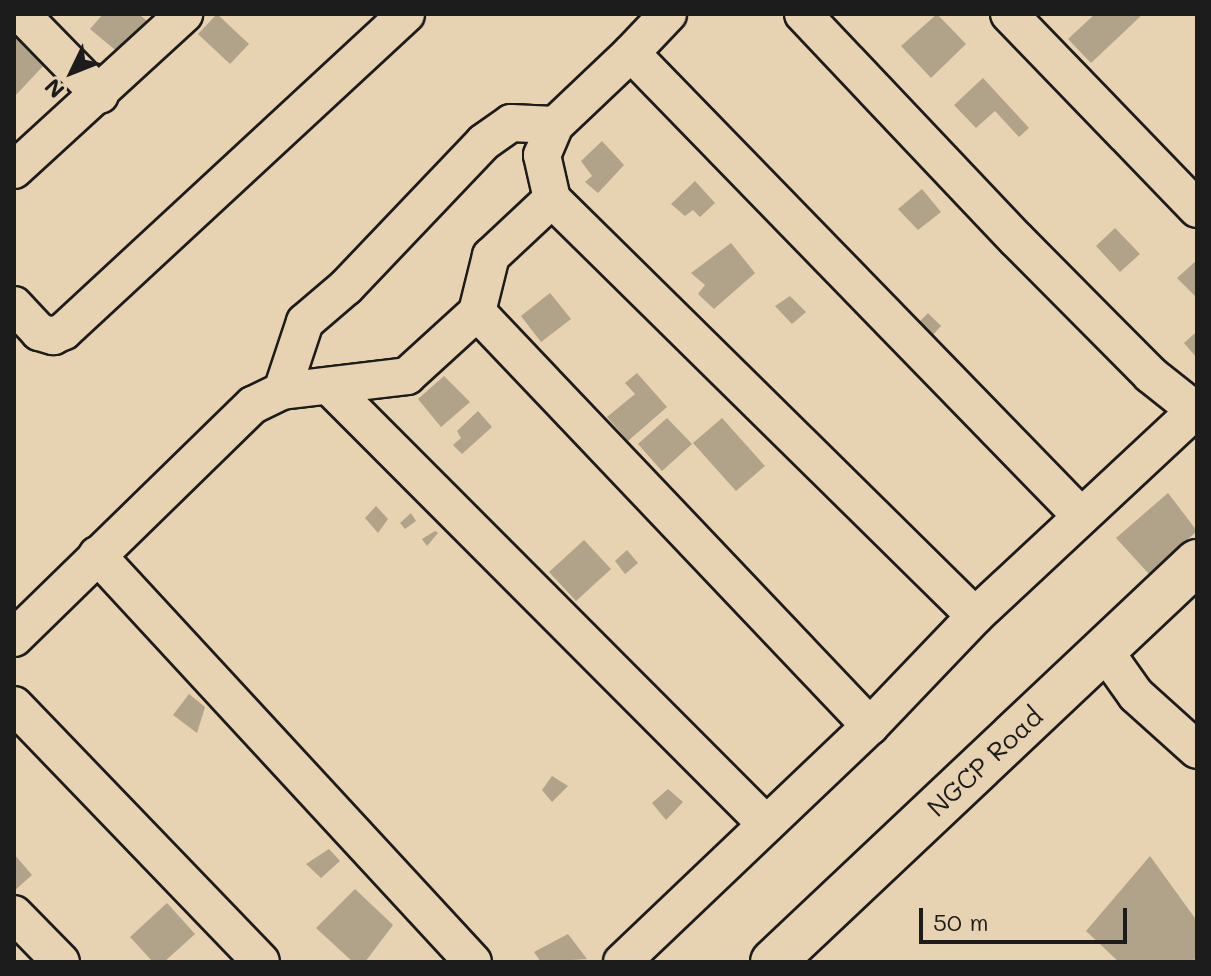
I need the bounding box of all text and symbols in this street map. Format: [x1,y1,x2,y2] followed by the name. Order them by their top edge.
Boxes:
[32,32,112,112] north arrow
[38,73,70,105] text: N
[921,701,1049,823] street label: NGCP Road
[923,892,1131,942] scale bar
[933,906,989,937] text: 50 m

